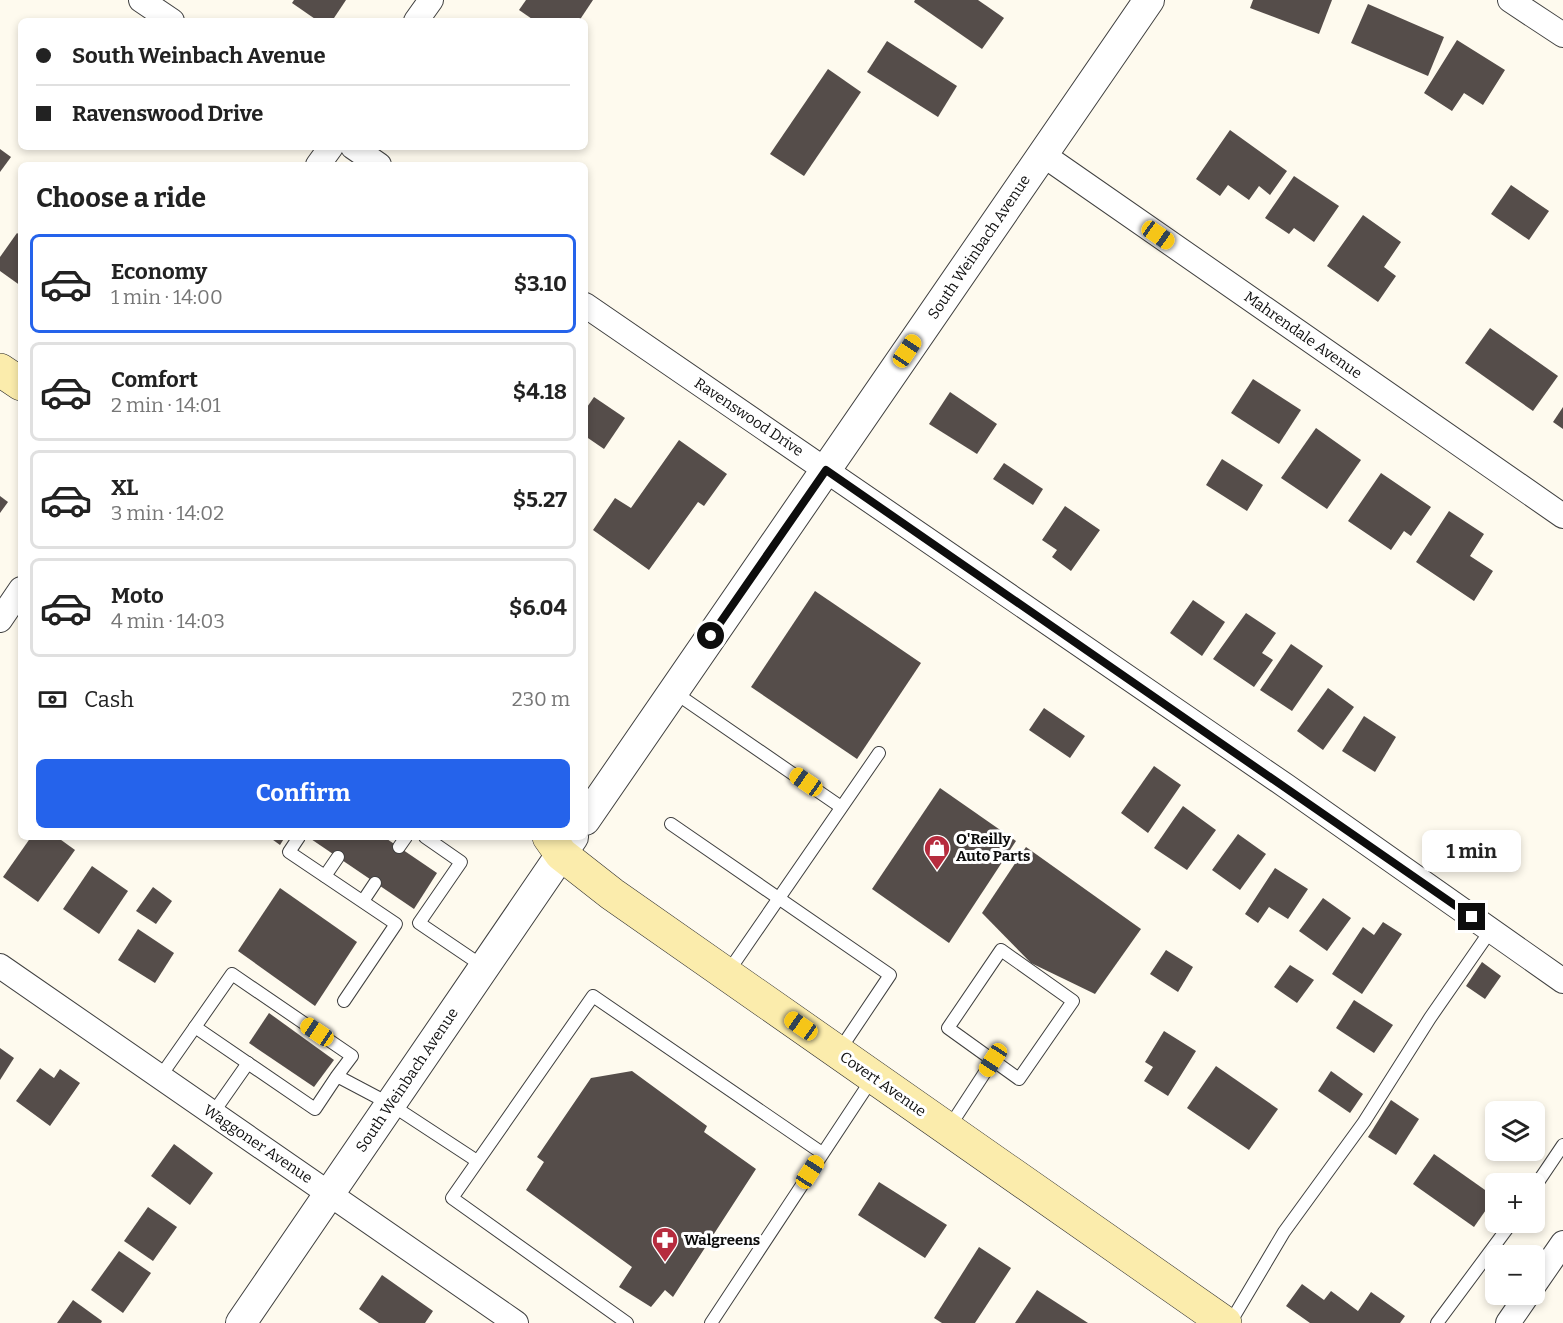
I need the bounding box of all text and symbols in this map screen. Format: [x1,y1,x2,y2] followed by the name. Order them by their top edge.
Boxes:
[72,42,326,69] text: South Weinbach Avenue
[72,100,263,127] text: Ravenswood Drive
[924,171,1034,323] street label: South Weinbach Avenue
[36,182,206,214] text: Choose a ride
[1138,217,1178,253] car
[39,257,93,311] icon: car
[111,258,207,285] text: Economy
[514,270,567,297] text: $3.10
[111,285,223,309] text: 1 min · 14:00
[1241,288,1365,382] street label: Mahrendale Avenue
[889,331,925,371] car
[39,365,93,419] icon: car
[111,366,198,393] text: Comfort
[691,374,807,460] street label: Ravenswood Drive
[513,378,567,405] text: $4.18
[111,393,221,417] text: 2 min · 14:01
[39,473,93,527] icon: car
[111,474,138,501] text: XL
[513,486,567,513] text: $5.27
[111,501,224,525] text: 3 min · 14:02
[39,581,93,635] icon: car
[111,582,164,609] text: Moto
[509,594,567,621] text: $6.04
[111,609,225,633] text: 4 min · 14:03
[697,622,724,649] route start
[36,683,69,716] icon: cash
[84,686,134,713] text: Cash
[512,687,570,711] text: 230 m
[36,759,570,828] button: Confirm
[786,764,826,800] car
[956,830,1030,865] place label: O'Reilly Auto Parts
[1422,830,1522,872] callout: 1 min
[922,833,952,871] shop icon: O'Reilly Auto Parts
[1446,839,1497,863] text: 1 min
[1458,903,1485,930] route end
[352,1004,462,1156] street label: South Weinbach Avenue
[781,1008,821,1044] car
[297,1014,337,1050] car
[976,1040,1010,1080] car
[836,1048,930,1120] street label: Covert Avenue
[200,1101,316,1187] street label: Waggoner Avenue
[1485,1101,1545,1305] map controls
[1485,1101,1545,1161] button: layers
[793,1152,827,1192] car
[1485,1173,1545,1233] button: +
[650,1225,680,1263] pharmacy icon: Walgreens
[684,1231,760,1249] place label: Walgreens
[1485,1245,1545,1305] button: −

